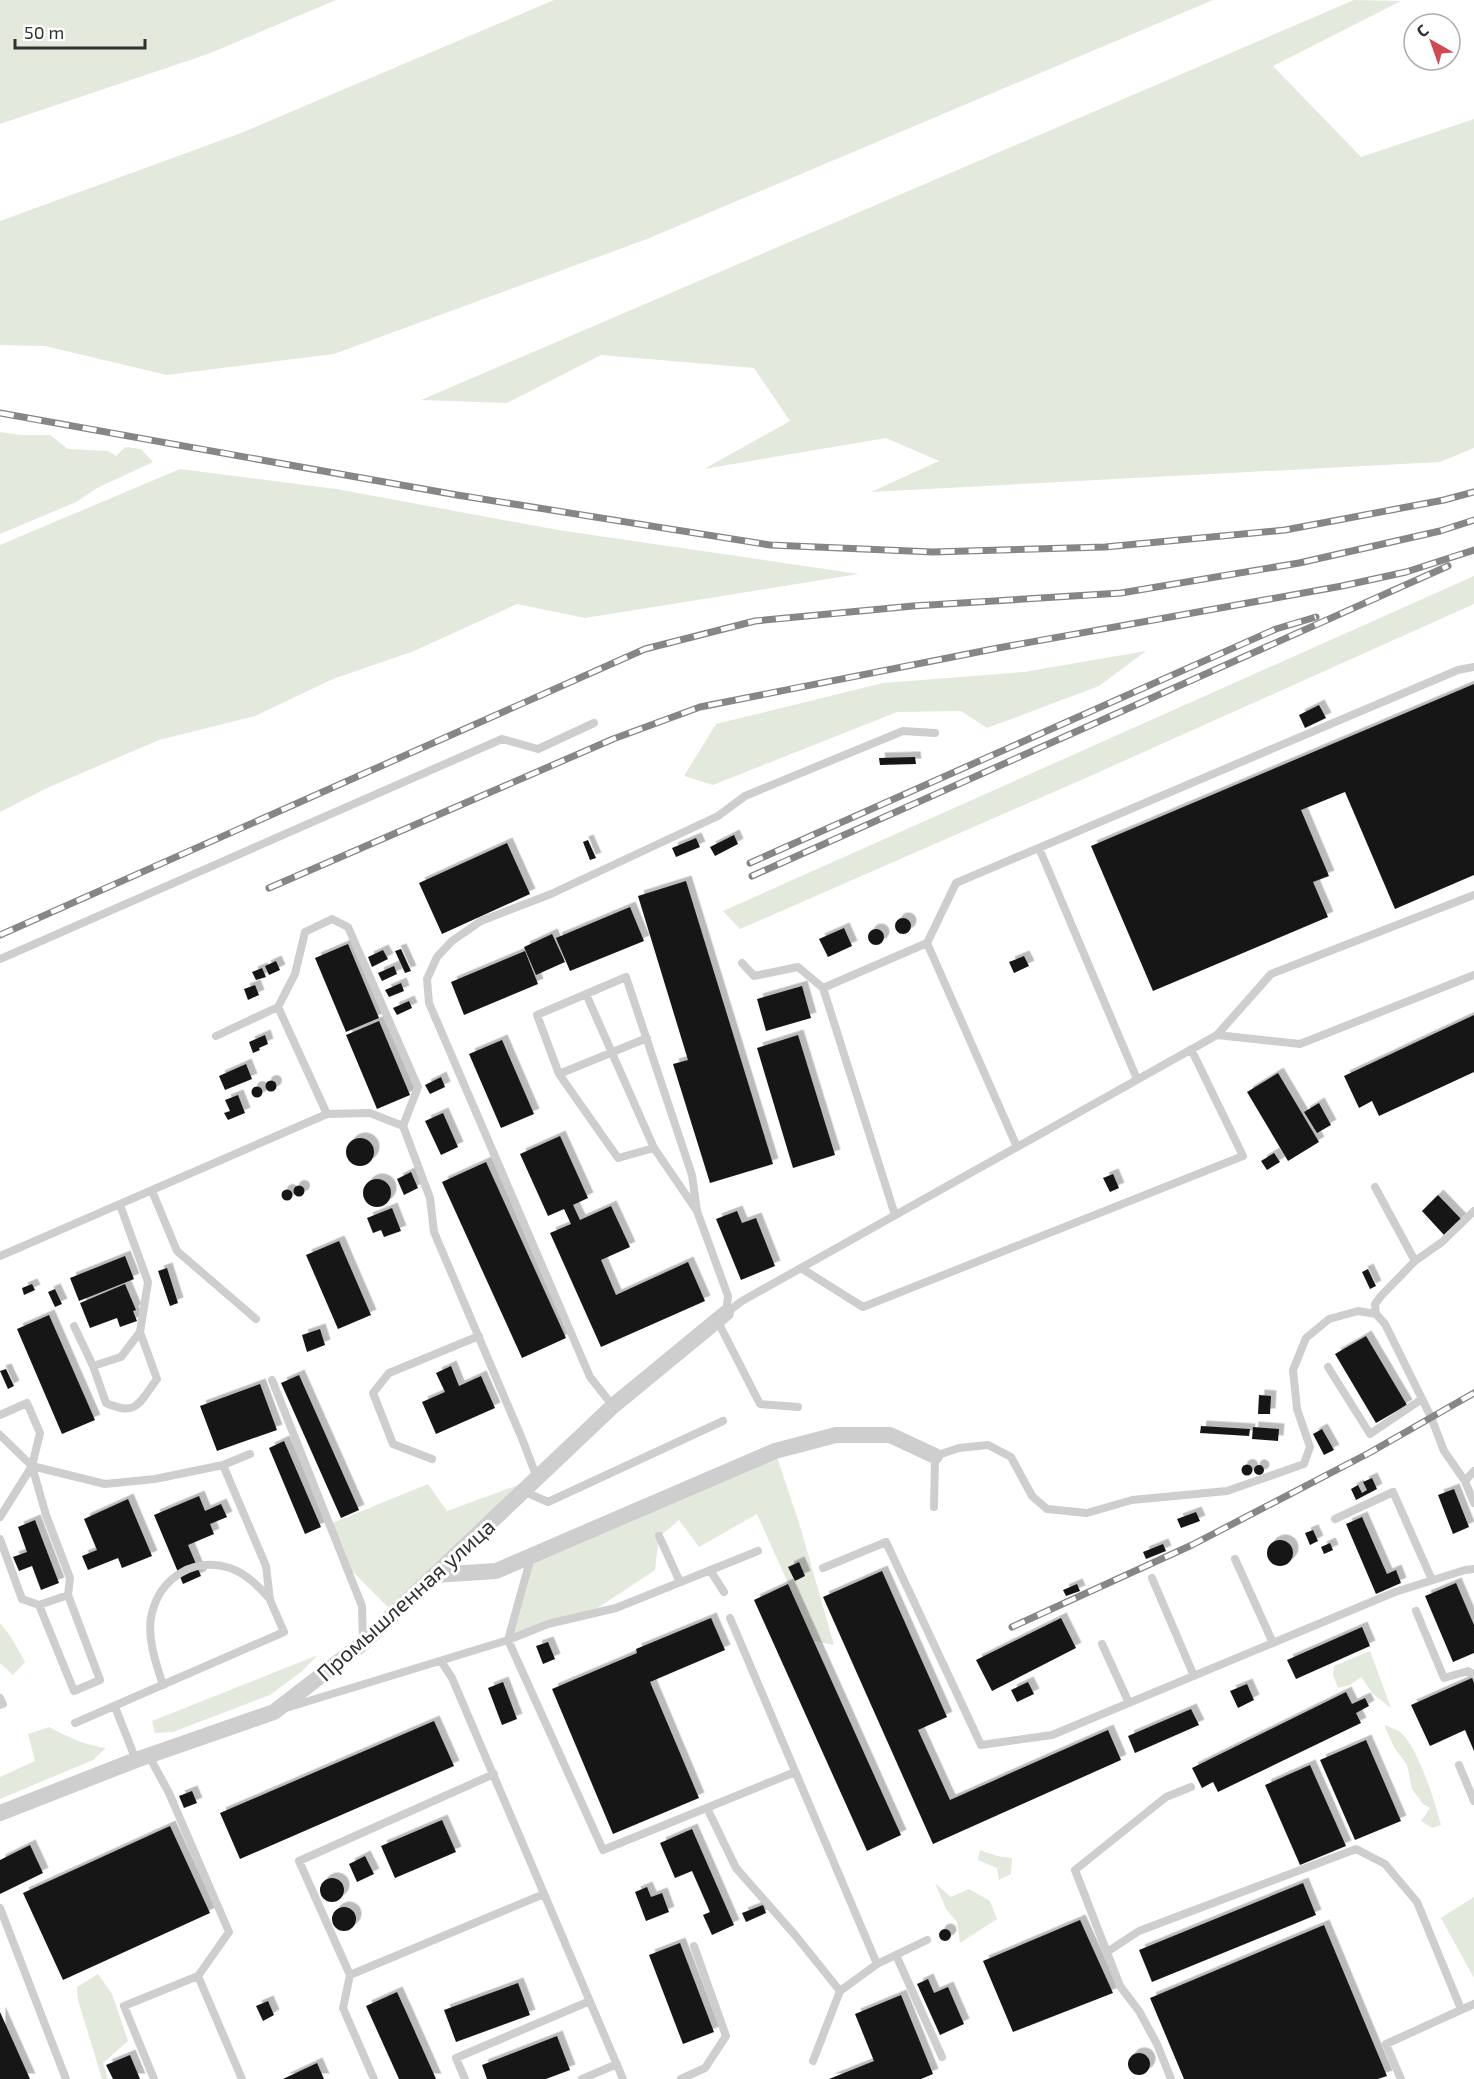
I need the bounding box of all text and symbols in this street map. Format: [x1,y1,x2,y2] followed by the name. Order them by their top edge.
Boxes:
[15,12,146,50] scale bar
[1402,12,1462,72] north arrow
[1412,20,1432,40] text: С
[24,21,64,43] text: 50 m
[311,1512,500,1687] street label: Промышленная улица

